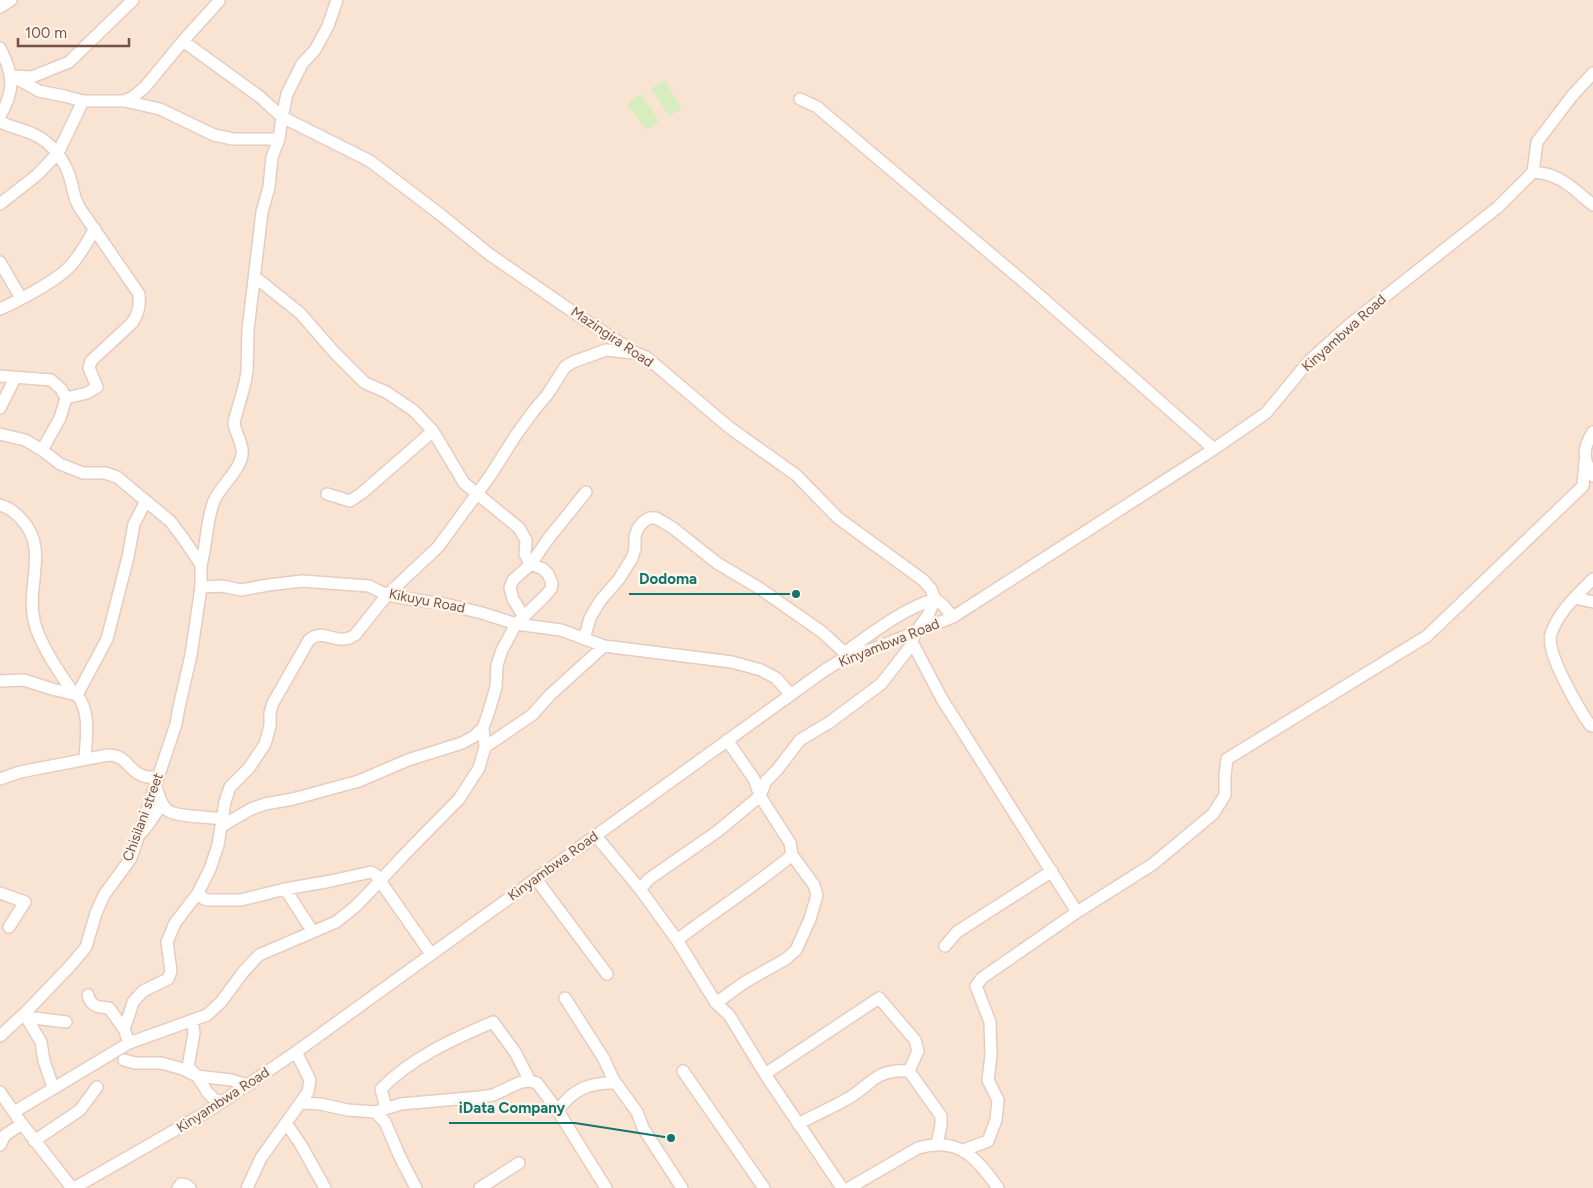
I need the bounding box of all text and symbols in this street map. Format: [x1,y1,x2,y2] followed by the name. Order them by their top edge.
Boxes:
[18,15,129,47] scale bar
[25,24,67,42] text: 100 m
[1298,291,1390,375] street label: Kinyambwa Road
[567,303,657,371] street label: Mazingira Road
[629,564,707,594] callout: Dodoma
[639,570,697,588] text: Dodoma
[387,585,467,617] street label: Kikuyu Road
[836,615,942,671] street label: Kinyambwa Road
[119,770,167,864] street label: Chisilani street
[505,828,601,904] street label: Kinyambwa Road
[173,1064,273,1136] street label: Kinyambwa Road
[449,1093,575,1123] callout: iData Company
[459,1099,566,1117] text: iData Company

